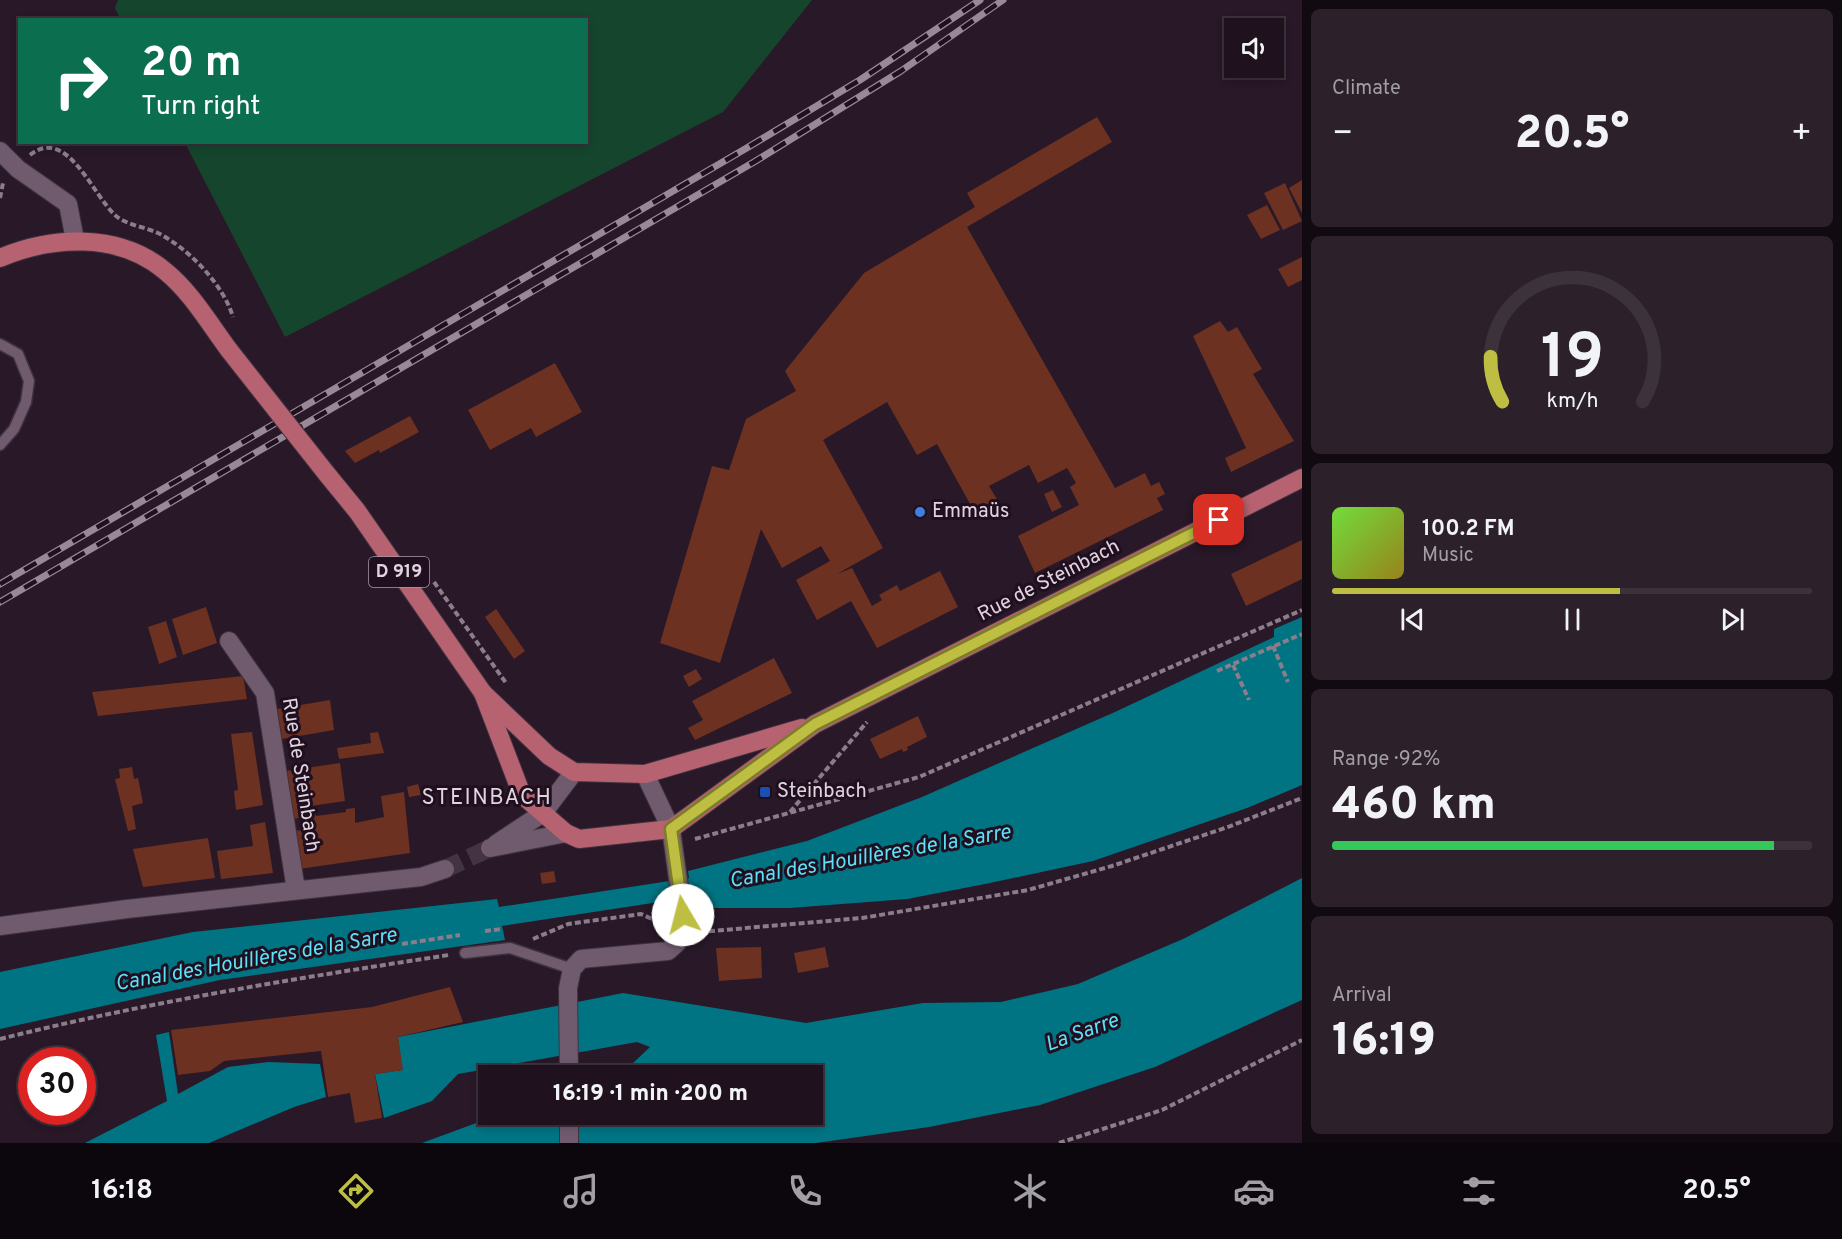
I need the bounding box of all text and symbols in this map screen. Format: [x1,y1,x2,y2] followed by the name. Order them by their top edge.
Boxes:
[1224,18,1284,78] map controls
[1224,18,1284,78] button: sound
[141,38,242,91] text: 20 m
[42,42,120,120] icon: right
[1332,76,1401,102] text: Climate
[141,90,260,124] text: Turn right
[1515,107,1629,164] text: 20.5°
[1332,114,1353,156] text: −
[1791,114,1812,156] text: +
[1540,321,1604,400] text: 19
[1546,388,1598,415] text: km/h
[1193,494,1244,545] pin
[932,499,1009,525] place label: Emmaüs
[1202,503,1235,536] icon: arrive
[913,505,927,519] marker: Emmaüs
[1422,516,1515,543] text: 100.2 FM
[974,534,1124,628] street label: Rue de Steinbach
[1422,543,1474,569] text: Music
[369,557,429,587] road number: D 919
[1396,603,1429,636] icon: previous
[1556,603,1589,636] icon: pause
[1716,603,1749,636] icon: next
[275,696,325,854] street label: Rue de Steinbach
[1332,747,1440,773] text: Range · 92%
[1332,778,1496,835] text: 460 km
[777,779,867,805] place label: Steinbach
[422,785,552,812] district label: STEINBACH
[758,785,772,799] marker: Steinbach
[727,819,1014,895] water label: Canal des Houillères de la Sarre
[651,883,715,947] position arrow
[113,922,400,998] water label: Canal des Houillères de la Sarre
[1332,983,1392,1009] text: Arrival
[1042,1007,1123,1059] water label: La Sarre
[1332,1014,1436,1071] text: 16:19
[18,1047,96,1125] speed limit sign: 30
[553,1081,748,1108] text: 16:19 · 1 min · 200 m
[335,1170,377,1212] icon: directions
[560,1170,602,1212] icon: music
[784,1170,826,1212] icon: phone
[1009,1170,1051,1212] icon: climate
[1233,1170,1275,1212] icon: car
[1458,1170,1500,1212] icon: filters
[91,1174,153,1208] text: 16:18
[1682,1174,1751,1208] text: 20.5°

